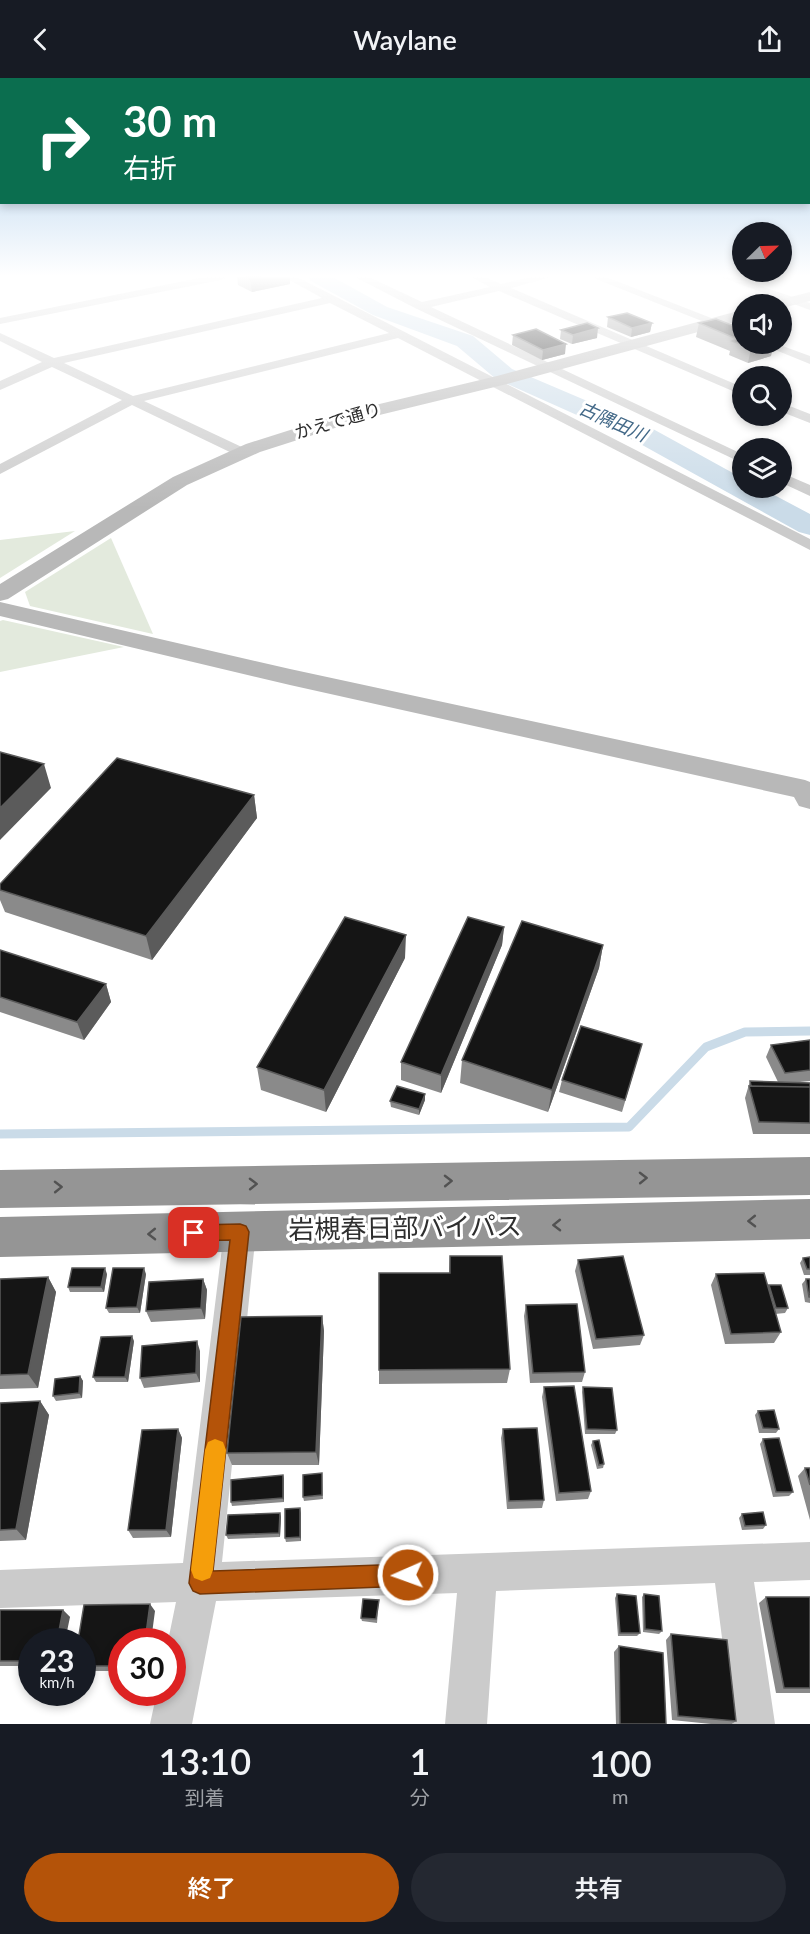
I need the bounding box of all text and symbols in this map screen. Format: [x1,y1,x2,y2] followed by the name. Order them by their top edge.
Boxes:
[24,23,57,56] icon: back
[353,23,457,56] text: Waylane
[753,23,786,56] icon: share
[123,96,217,146] text: 30 m
[24,102,102,180] icon: right
[123,151,177,184] text: 右折
[732,222,792,282] north arrow
[732,222,792,498] map controls
[732,294,792,354] button: sound
[732,366,792,426] button: search
[576,396,653,447] water label: 古隅田川
[292,397,384,443] street label: かえで通り
[732,438,792,498] button: layers
[639,1172,648,1184] one-way arrow
[444,1175,453,1187] one-way arrow
[249,1178,258,1190] one-way arrow
[54,1181,63,1193] one-way arrow
[168,1207,219,1258] pin
[288,1209,522,1245] street label: 岩槻春日部バイパス
[747,1214,756,1227] one-way arrow
[177,1216,210,1249] icon: arrive
[552,1219,561,1231] one-way arrow
[147,1228,156,1240] one-way arrow
[376,1543,440,1607] position arrow
[108,1628,186,1706] speed limit sign: 30
[40,1642,74,1678] text: 23
[39,1673,75,1691] text: km/h
[158,1739,251,1783] text: 13:10
[410,1739,430,1783] text: 1
[589,1741,652,1785] text: 100
[612,1784,628,1808] text: m
[185,1785,225,1809] text: 到着
[410,1785,430,1809] text: 分
[24,1853,399,1922] button: 終了
[411,1853,786,1922] button: 共有

